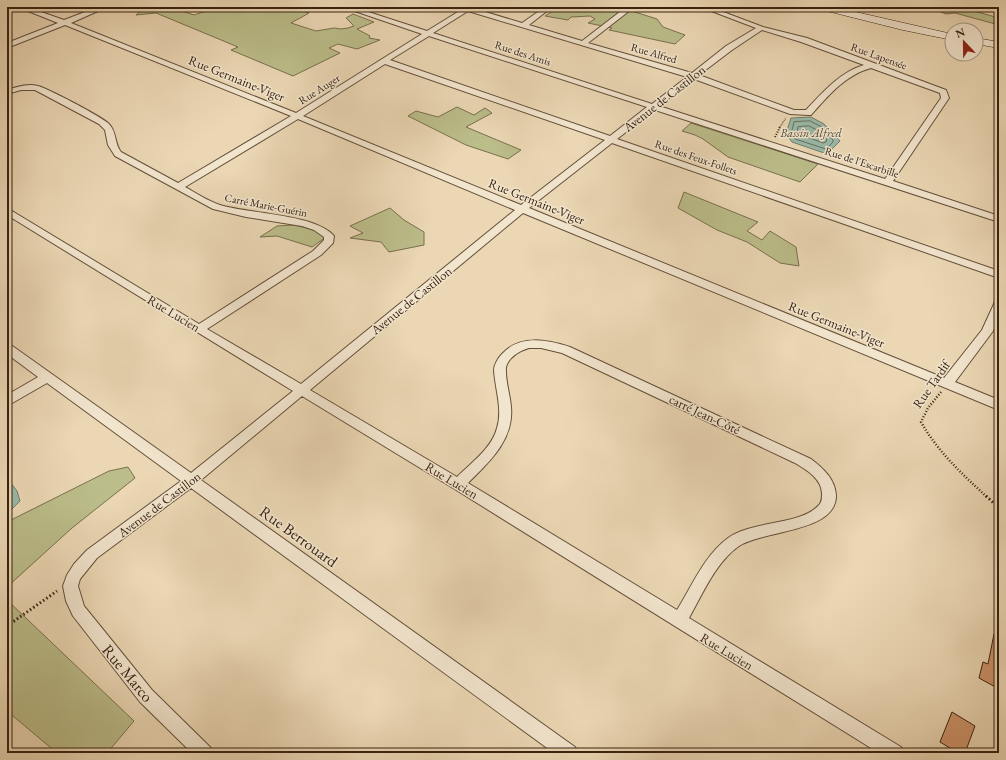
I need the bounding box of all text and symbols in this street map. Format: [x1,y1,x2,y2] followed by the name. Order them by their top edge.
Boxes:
[944,22,984,62] north arrow
[954,25,967,41] text: N
[493,37,553,69] street label: Rue des Amis
[849,39,910,73] street label: Rue Lapensée
[629,40,679,66] street label: Rue Alfred
[186,51,288,106] street label: Rue Germaine-Viger
[619,61,709,136] street label: Avenue de Castillon
[296,71,343,107] street label: Rue Auger
[779,125,843,141] water label: Bassin Alfred
[653,136,739,178] street label: Rue des Feux-Follets
[823,143,901,181] street label: Rue de l'Escarbille
[486,174,588,229] street label: Rue Germaine-Viger
[223,190,309,220] street label: Carré Marie-Guérin
[366,262,455,339] street label: Avenue de Castillon
[144,291,203,336] street label: Rue Lucien
[786,297,888,352] street label: Rue Germaine-Viger
[909,356,955,412] street label: Rue Tardif
[667,391,743,438] street label: carré Jean-Côté
[422,458,481,503] street label: Rue Lucien
[114,468,204,542] street label: Avenue de Castillon
[255,501,343,572] street label: Rue Berrouard
[697,629,756,674] street label: Rue Lucien
[97,640,158,707] street label: Rue Marco

